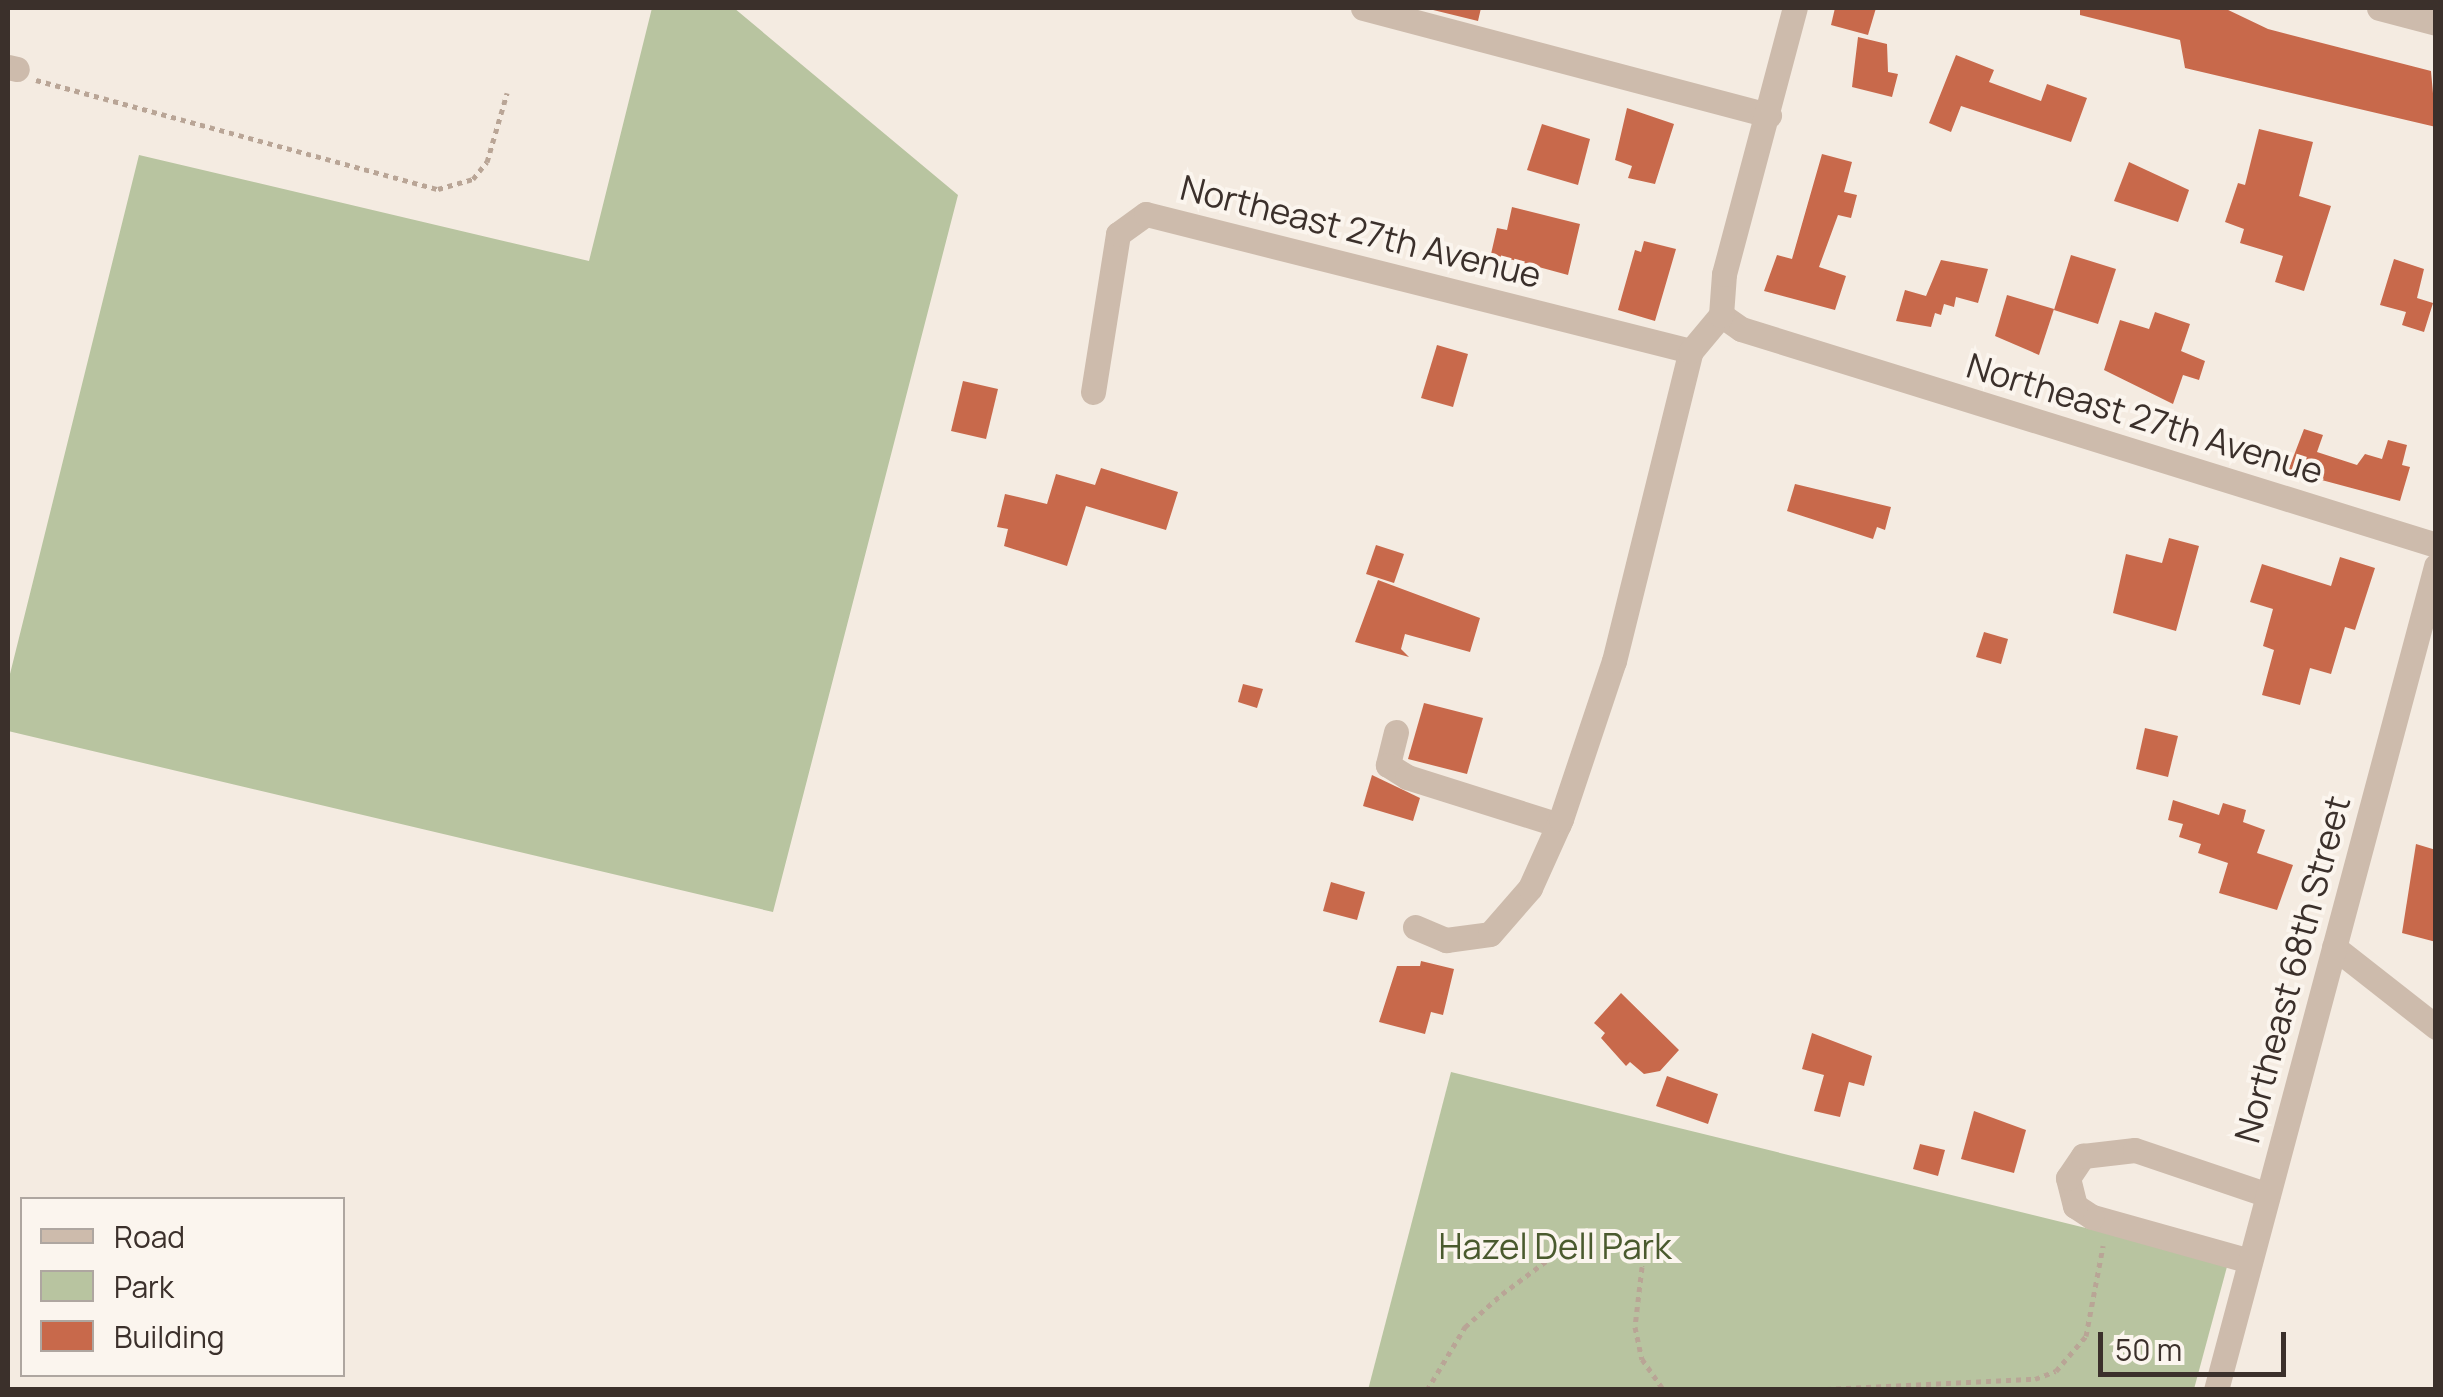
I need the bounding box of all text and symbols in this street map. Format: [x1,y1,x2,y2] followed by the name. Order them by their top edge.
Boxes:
[1176,166,1546,296] street label: Northeast 27th Avenue
[1962,344,2328,492] street label: Northeast 27th Avenue
[2225,791,2359,1147] street label: Northeast 68th Street
[20,1197,345,1377] legend
[114,1216,185,1257] text: Road
[1438,1225,1672,1267] park label: Hazel Dell Park
[114,1266,174,1307] text: Park
[2103,1312,2290,1374] scale bar
[114,1316,225,1357] text: Building
[2115,1329,2182,1370] text: 50 m

